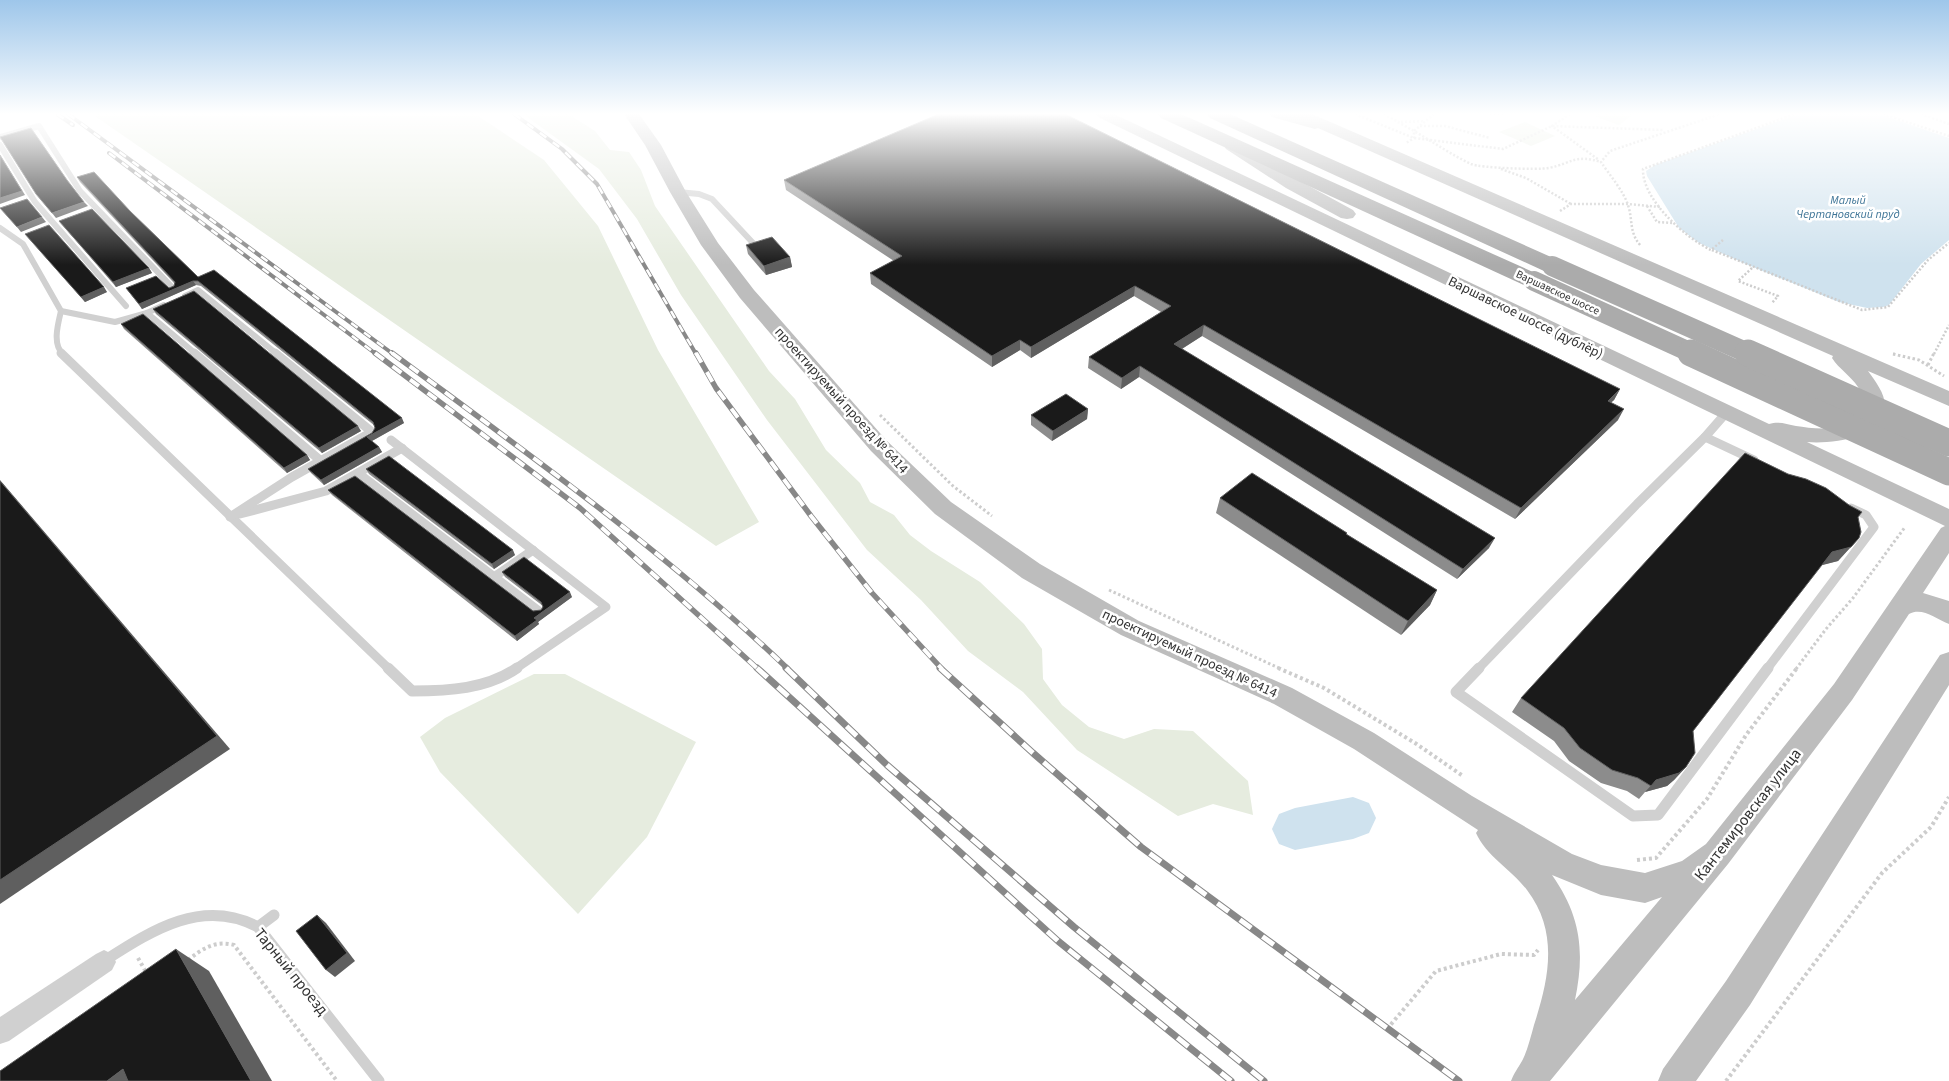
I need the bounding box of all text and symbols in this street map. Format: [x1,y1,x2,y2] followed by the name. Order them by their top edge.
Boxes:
[1796,192,1900,223] water label: Малый Чертановский пруд
[1514,267,1603,319] street label: Варшавское шоссе
[1445,272,1607,364] street label: Варшавское шоссе (дублёр)
[770,323,913,478] street label: проектируемый проезд № 6414
[1099,604,1280,703] street label: проектируемый проезд № 6414
[1689,744,1807,886] street label: Кантемировская улица
[249,923,334,1020] street label: Тарный проезд

